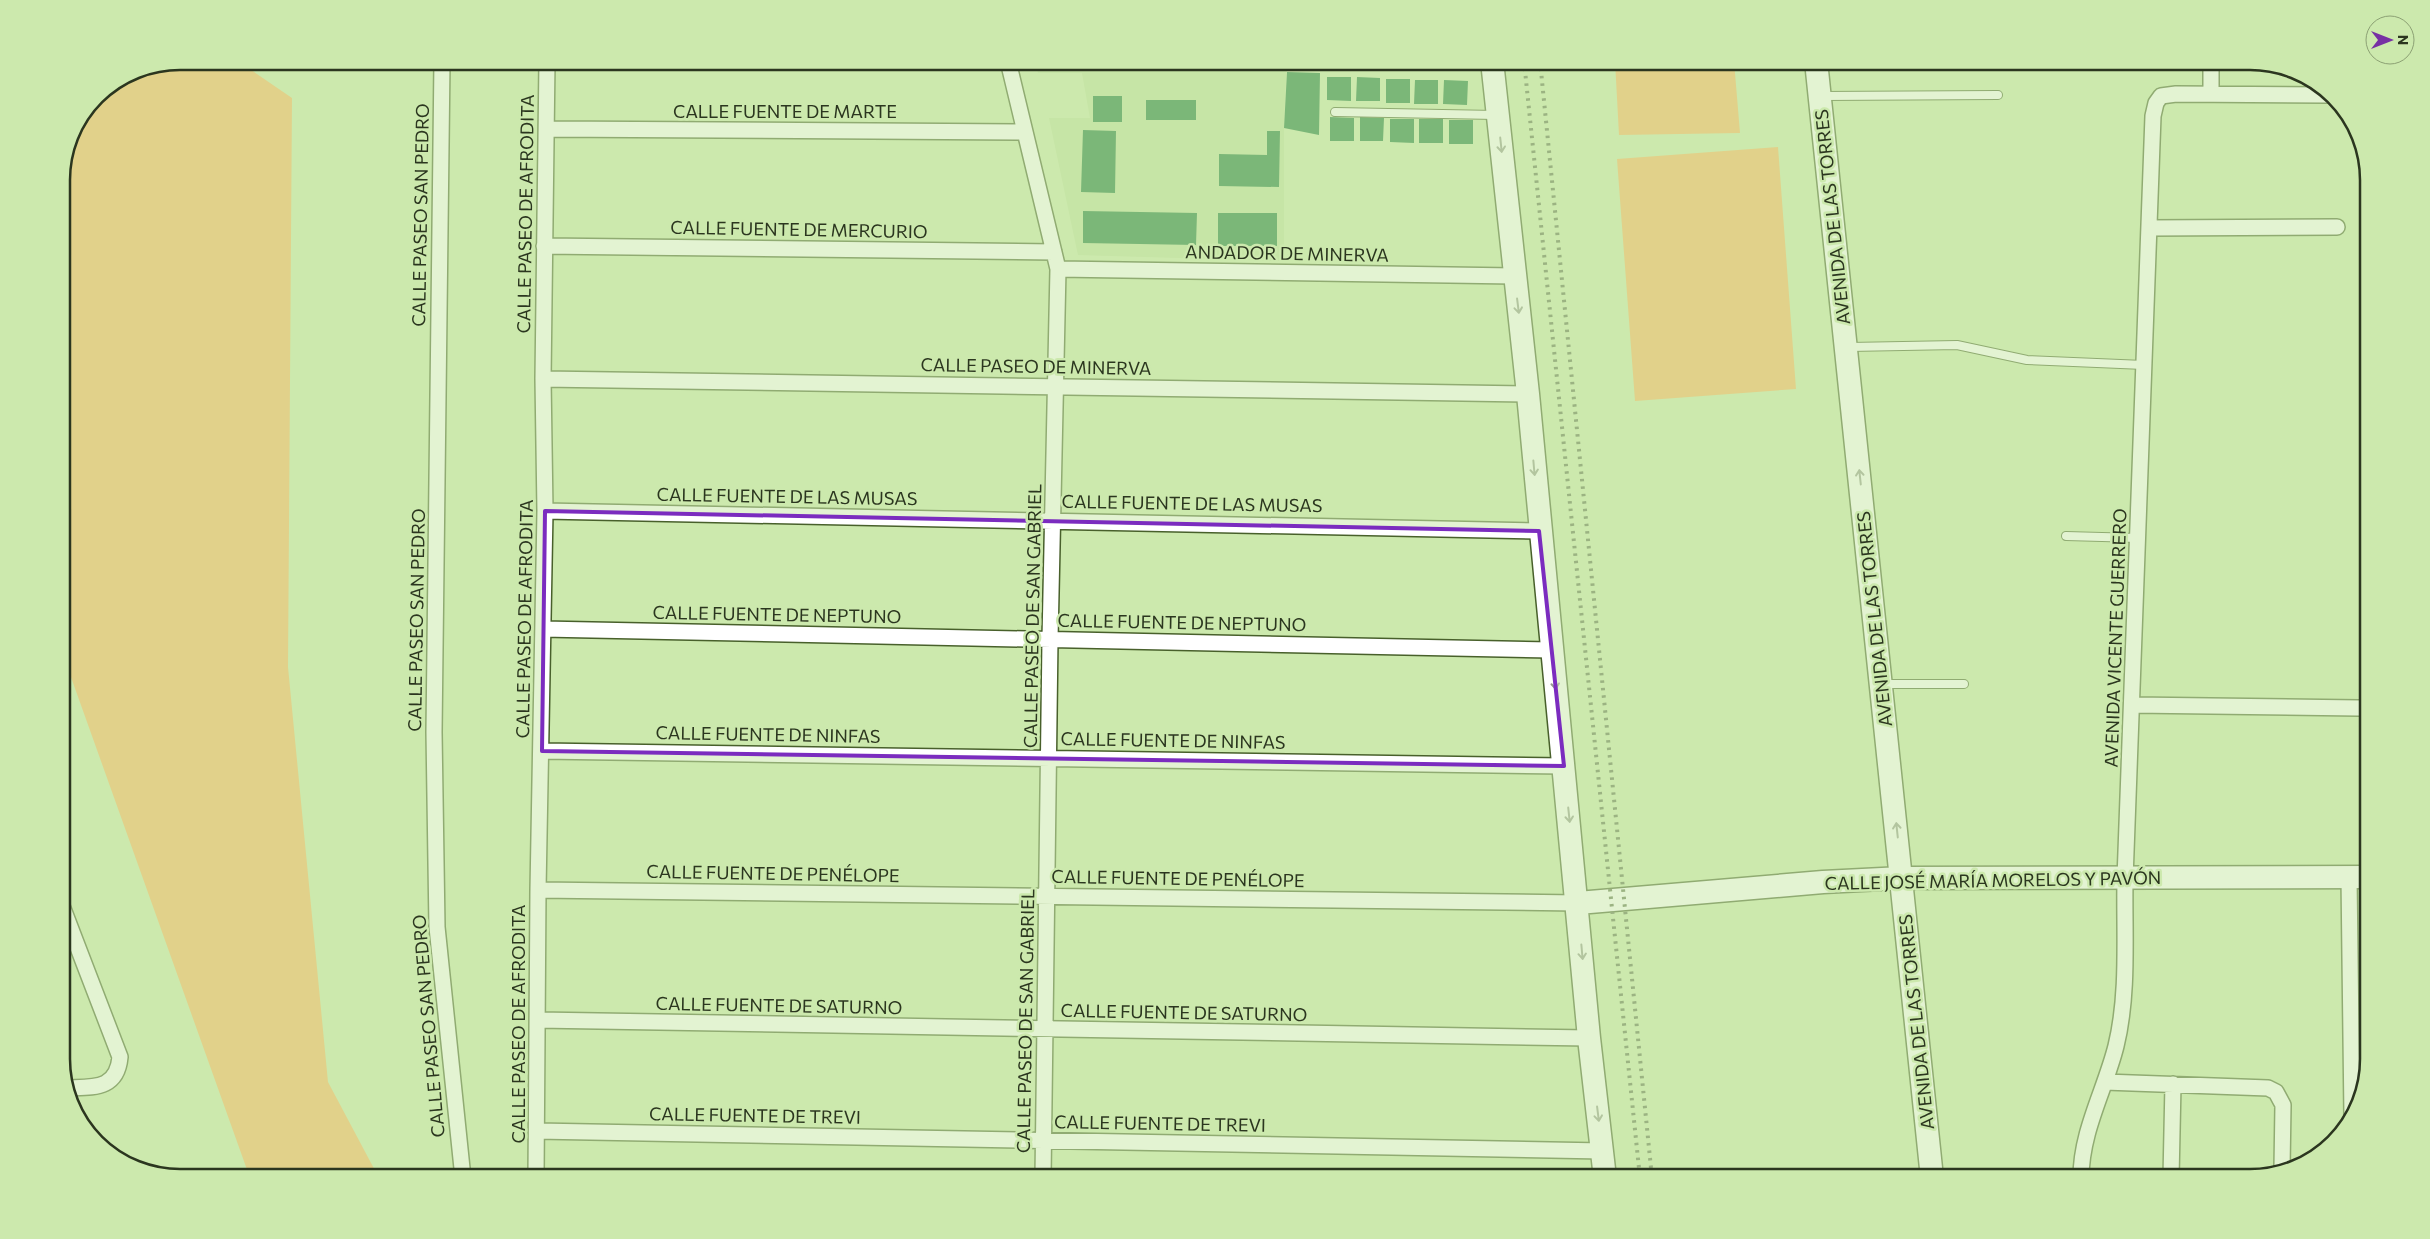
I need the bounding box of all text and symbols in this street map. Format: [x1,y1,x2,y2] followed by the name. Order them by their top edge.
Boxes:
[2365,15,2415,65] north arrow
[2395,35,2412,45] text: N
[512,94,538,334] street label: CALLE PASEO DE AFRODITA
[673,100,897,122] street label: CALLE FUENTE DE MARTE
[407,103,433,327] street label: CALLE PASEO SAN PEDRO
[1810,108,1854,326] street label: AVENIDA DE LAS TORRES
[1496,136,1506,152] one-way arrow
[670,216,928,242] street label: CALLE FUENTE DE MERCURIO
[1185,240,1389,266] street label: ANDADOR DE MINERVA
[1513,298,1523,314] one-way arrow
[920,353,1152,379] street label: CALLE PASEO DE MINERVA
[1529,460,1539,476] one-way arrow
[1855,469,1865,485] one-way arrow
[656,483,918,509] street label: CALLE FUENTE DE LAS MUSAS
[1019,484,1045,748] street label: CALLE PASEO DE SAN GABRIEL
[1061,490,1323,516] street label: CALLE FUENTE DE LAS MUSAS
[511,499,537,739] street label: CALLE PASEO DE AFRODITA
[403,508,429,732] street label: CALLE PASEO SAN PEDRO
[2099,508,2131,768] street label: AVENIDA VICENTE GUERRERO
[1852,510,1896,728] street label: AVENIDA DE LAS TORRES
[652,601,902,627] street label: CALLE FUENTE DE NEPTUNO
[1057,609,1307,635] street label: CALLE FUENTE DE NEPTUNO
[1550,674,1560,690] one-way arrow
[655,721,881,747] street label: CALLE FUENTE DE NINFAS
[1060,727,1286,753] street label: CALLE FUENTE DE NINFAS
[1564,806,1573,822] one-way arrow
[1892,822,1902,838] one-way arrow
[646,860,900,886] street label: CALLE FUENTE DE PENÉLOPE
[1051,865,1305,891] street label: CALLE FUENTE DE PENÉLOPE
[1824,866,2161,894] street label: CALLE JOSÉ MARÍA MORELOS Y PAVÓN
[1012,889,1038,1153] street label: CALLE PASEO DE SAN GABRIEL
[507,905,529,1143] street label: CALLE PASEO DE AFRODITA
[1894,913,1938,1131] street label: AVENIDA DE LAS TORRES
[407,914,449,1138] street label: CALLE PASEO SAN PEDRO
[1577,944,1587,960] one-way arrow
[655,992,903,1018] street label: CALLE FUENTE DE SATURNO
[1060,999,1308,1025] street label: CALLE FUENTE DE SATURNO
[649,1102,861,1128] street label: CALLE FUENTE DE TREVI
[1593,1105,1603,1121] one-way arrow
[1054,1110,1266,1136] street label: CALLE FUENTE DE TREVI

